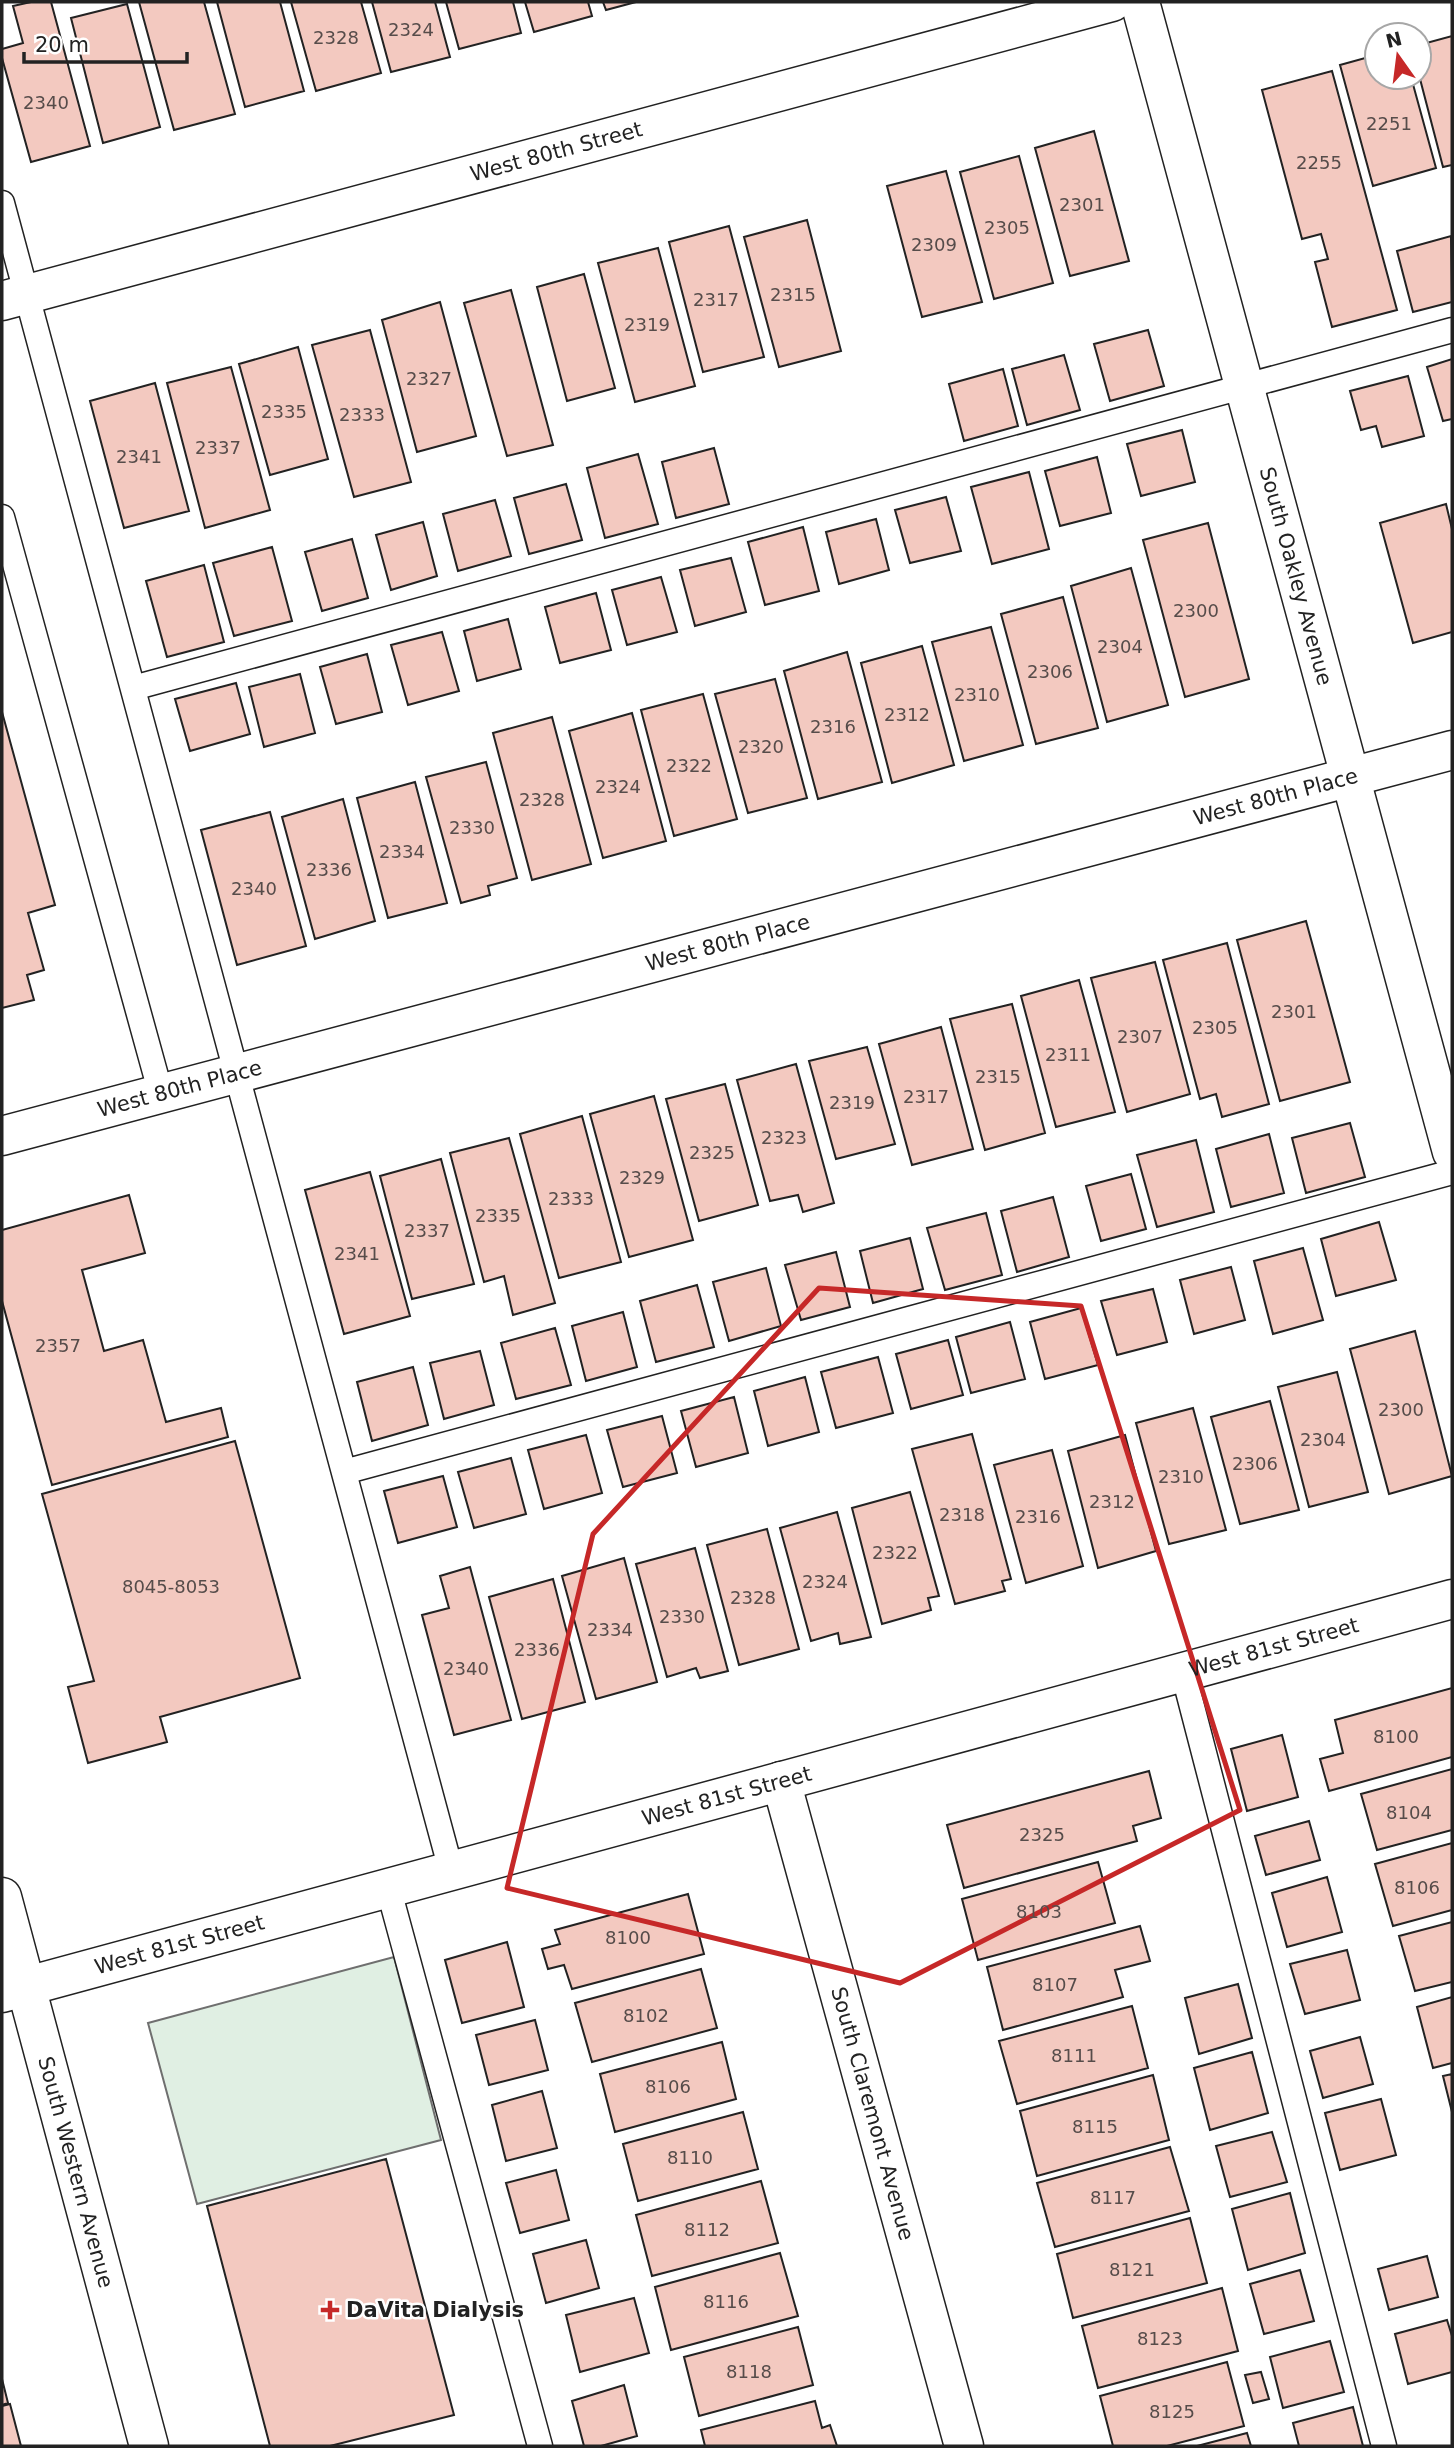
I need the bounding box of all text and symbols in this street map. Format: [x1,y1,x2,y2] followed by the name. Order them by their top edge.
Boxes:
[388,19,434,40] house number: 2324
[24,21,187,65] scale bar
[1363,21,1433,91] north arrow
[313,27,359,48] house number: 2328
[1384,27,1404,52] text: N
[35,33,89,57] text: 20 m
[23,92,69,113] house number: 2340
[1366,113,1412,134] house number: 2251
[468,117,645,186] street label: West 80th Street
[1296,152,1342,173] house number: 2255
[1059,194,1105,215] house number: 2301
[984,217,1030,238] house number: 2305
[911,234,957,255] house number: 2309
[770,284,816,305] house number: 2315
[693,289,739,310] house number: 2317
[624,314,670,335] house number: 2319
[406,368,452,389] house number: 2327
[261,401,307,422] house number: 2335
[339,404,385,425] house number: 2333
[195,437,241,458] house number: 2337
[116,446,162,467] house number: 2341
[1255,464,1337,688] street label: South Oakley Avenue
[1173,600,1219,621] house number: 2300
[1097,636,1143,657] house number: 2304
[1027,661,1073,682] house number: 2306
[954,684,1000,705] house number: 2310
[884,704,930,725] house number: 2312
[810,716,856,737] house number: 2316
[738,736,784,757] house number: 2320
[666,755,712,776] house number: 2322
[1191,764,1360,830] street label: West 80th Place
[595,776,641,797] house number: 2324
[519,789,565,810] house number: 2328
[449,817,495,838] house number: 2330
[379,841,425,862] house number: 2334
[306,859,352,880] house number: 2336
[231,878,277,899] house number: 2340
[643,909,813,976] street label: West 80th Place
[1271,1001,1317,1022] house number: 2301
[1192,1017,1238,1038] house number: 2305
[1117,1026,1163,1047] house number: 2307
[1045,1044,1091,1065] house number: 2311
[95,1055,265,1122] street label: West 80th Place
[975,1066,1021,1087] house number: 2315
[903,1086,949,1107] house number: 2317
[829,1092,875,1113] house number: 2319
[761,1127,807,1148] house number: 2323
[689,1142,735,1163] house number: 2325
[619,1167,665,1188] house number: 2329
[548,1188,594,1209] house number: 2333
[475,1205,521,1226] house number: 2335
[404,1220,450,1241] house number: 2337
[334,1243,380,1264] house number: 2341
[35,1335,81,1356] house number: 2357
[1378,1399,1424,1420] house number: 2300
[1300,1429,1346,1450] house number: 2304
[1232,1453,1278,1474] house number: 2306
[1158,1466,1204,1487] house number: 2310
[1089,1491,1135,1512] house number: 2312
[939,1504,985,1525] house number: 2318
[1015,1506,1061,1527] house number: 2316
[872,1542,918,1563] house number: 2322
[802,1571,848,1592] house number: 2324
[122,1576,220,1597] house number: 8045-8053
[730,1587,776,1608] house number: 2328
[659,1606,705,1627] house number: 2330
[1186,1613,1361,1682] street label: West 81st Street
[587,1619,633,1640] house number: 2334
[514,1639,560,1660] house number: 2336
[443,1658,489,1679] house number: 2340
[1373,1726,1419,1747] house number: 8100
[639,1762,814,1831] street label: West 81st Street
[1386,1802,1432,1823] house number: 8104
[1019,1824,1065,1845] house number: 2325
[1394,1877,1440,1898] house number: 8106
[1016,1901,1062,1922] house number: 8103
[92,1910,267,1979] street label: West 81st Street
[605,1927,651,1948] house number: 8100
[1032,1974,1078,1995] house number: 8107
[826,1984,919,2243] street label: South Claremont Avenue
[623,2005,669,2026] house number: 8102
[1051,2045,1097,2066] house number: 8111
[33,2054,118,2291] street label: South Western Avenue
[645,2076,691,2097] house number: 8106
[1072,2116,1118,2137] house number: 8115
[667,2147,713,2168] house number: 8110
[1090,2187,1136,2208] house number: 8117
[684,2219,730,2240] house number: 8112
[1109,2259,1155,2280] house number: 8121
[703,2291,749,2312] house number: 8116
[346,2298,524,2322] place label: DaVita Dialysis
[320,2300,340,2320] marker: DaVita Dialysis
[1137,2328,1183,2349] house number: 8123
[726,2361,772,2382] house number: 8118
[1149,2401,1195,2422] house number: 8125

